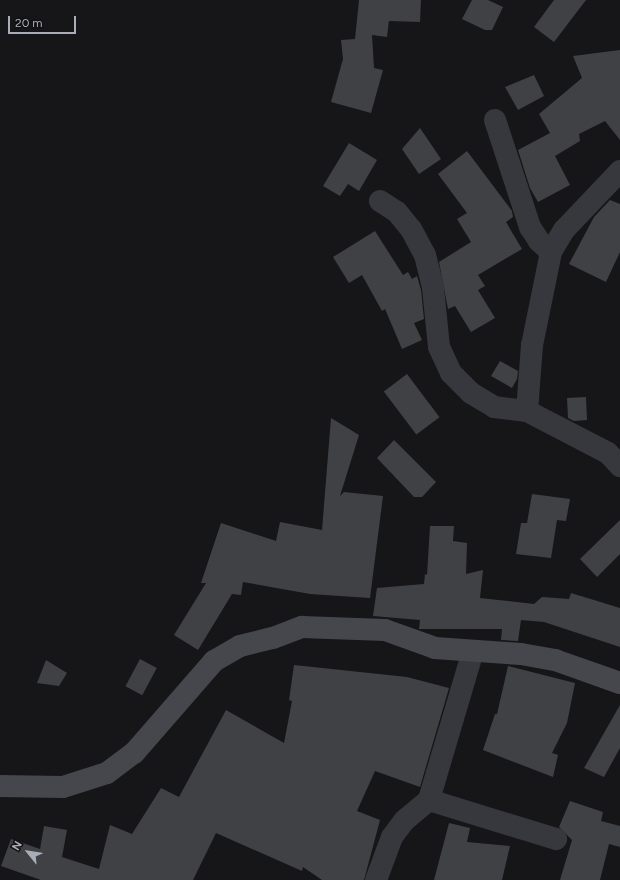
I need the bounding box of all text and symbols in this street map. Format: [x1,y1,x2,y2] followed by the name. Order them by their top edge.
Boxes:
[10,8,78,34] scale bar
[15,16,43,30] text: 20 m
[8,832,48,872] north arrow
[9,839,25,853] text: N

